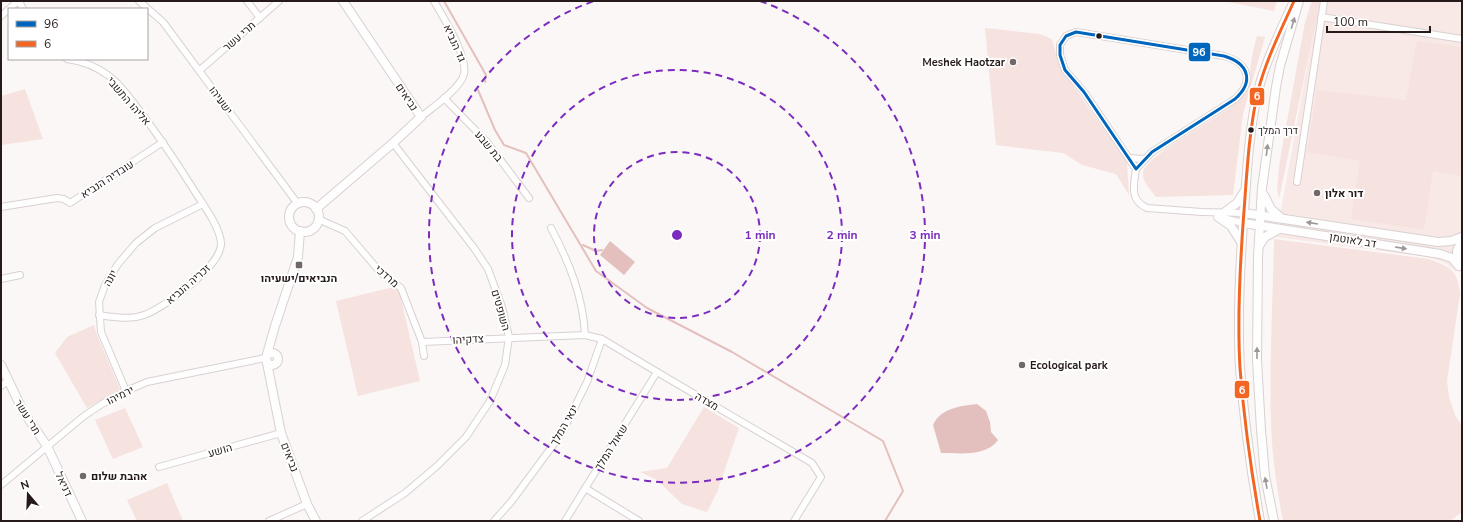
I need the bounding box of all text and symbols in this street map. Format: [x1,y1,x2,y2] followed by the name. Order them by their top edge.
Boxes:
[8,8,148,60] legend
[1327,8,1430,34] scale bar
[1333,14,1368,30] text: 100 m
[44,16,58,32] text: 96
[1290,16,1296,28] one-way arrow
[220,18,259,55] street label: תרי עשר
[440,22,469,64] street label: גד הנביא
[1094,31,1104,41] unlabelled marker
[44,36,51,52] text: 6
[1188,42,1211,62] line badge: 96
[1192,45,1206,60] text: 96
[922,55,1006,70] place label: Meshek Haotzar
[1008,57,1018,67] marker: Meshek Haotzar
[103,74,154,129] street label: אליהו התשבי
[392,80,421,114] street label: נביאים
[205,83,236,117] street label: ישעיהו
[1249,87,1265,106] line badge: 6
[1254,89,1261,104] text: 6
[1258,124,1298,138] place label: דרך המלך
[1246,125,1256,135] marker: דרך המלך
[471,128,506,165] street label: בת שבע
[1264,144,1270,156] one-way arrow
[78,157,137,202] street label: עובדיה הנביא
[1325,186,1363,201] place label: דור אלון
[1312,188,1322,198] marker: דור אלון
[1306,220,1318,226] one-way arrow
[744,227,776,243] text: 1 min
[826,227,858,243] text: 2 min
[909,227,941,243] text: 3 min
[670,228,684,242] centre of rings
[1328,229,1378,252] street label: דב לאוטמן
[1395,245,1408,251] one-way arrow
[294,260,304,270] marker: הנביאים/ישעיהו
[163,261,214,308] street label: זכריה הנביא
[371,262,402,291] street label: מרדכי
[100,267,121,289] street label: יונה
[261,271,338,286] place label: הנביאים/ישעיהו
[487,288,514,333] street label: השופטים
[452,331,484,348] street label: צדקיהו
[1254,346,1260,359] one-way arrow
[1030,358,1109,373] place label: Ecological park
[1017,360,1027,370] marker: Ecological park
[1234,380,1250,399] line badge: 6
[104,382,136,408] street label: ירמיהו
[1239,383,1246,398] text: 6
[692,389,721,414] street label: מצדה
[11,397,44,438] street label: תרי עשר
[547,402,582,449] street label: ינאי המלך
[591,421,632,473] street label: שאול המלך
[206,440,234,461] street label: הושע
[277,440,302,474] street label: נביאים
[51,469,76,499] street label: דניאל
[91,469,147,484] place label: אהבת שלום
[78,471,88,481] marker: אהבת שלום
[8,474,48,514] north arrow
[19,477,31,493] text: N
[1263,477,1269,489] one-way arrow

